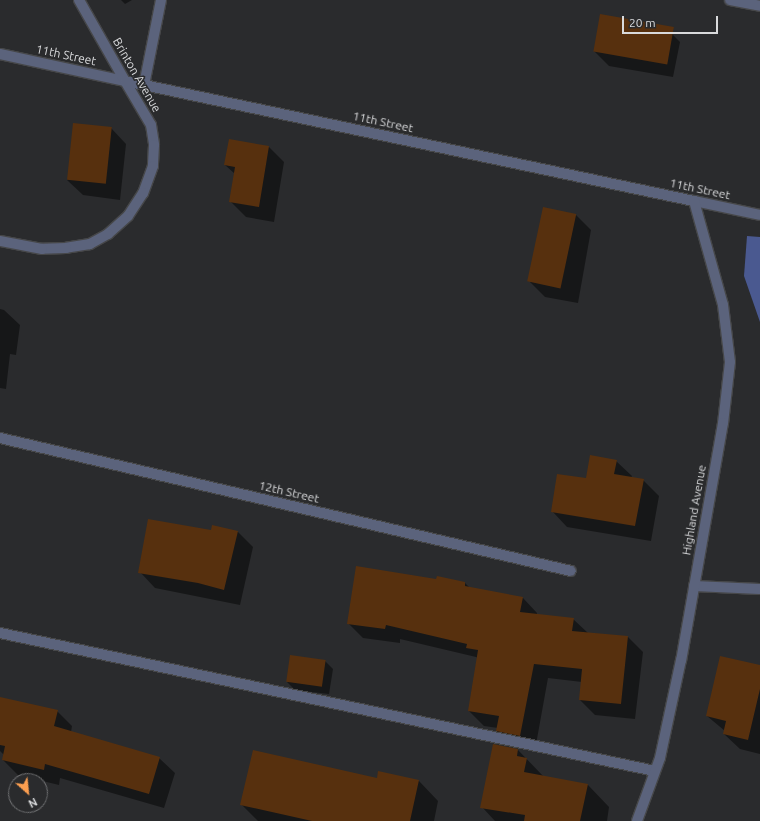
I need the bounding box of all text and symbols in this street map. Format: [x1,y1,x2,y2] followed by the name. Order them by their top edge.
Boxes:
[624,8,720,34] scale bar
[629,16,656,29] text: 20 m
[110,35,164,115] street label: Brinton Avenue
[34,42,98,68] street label: 11th Street
[351,109,415,135] street label: 11th Street
[668,176,732,202] street label: 11th Street
[679,464,709,556] street label: Highland Avenue
[257,478,321,506] street label: 12th Street
[8,773,48,813] north arrow
[27,796,39,810] text: N

